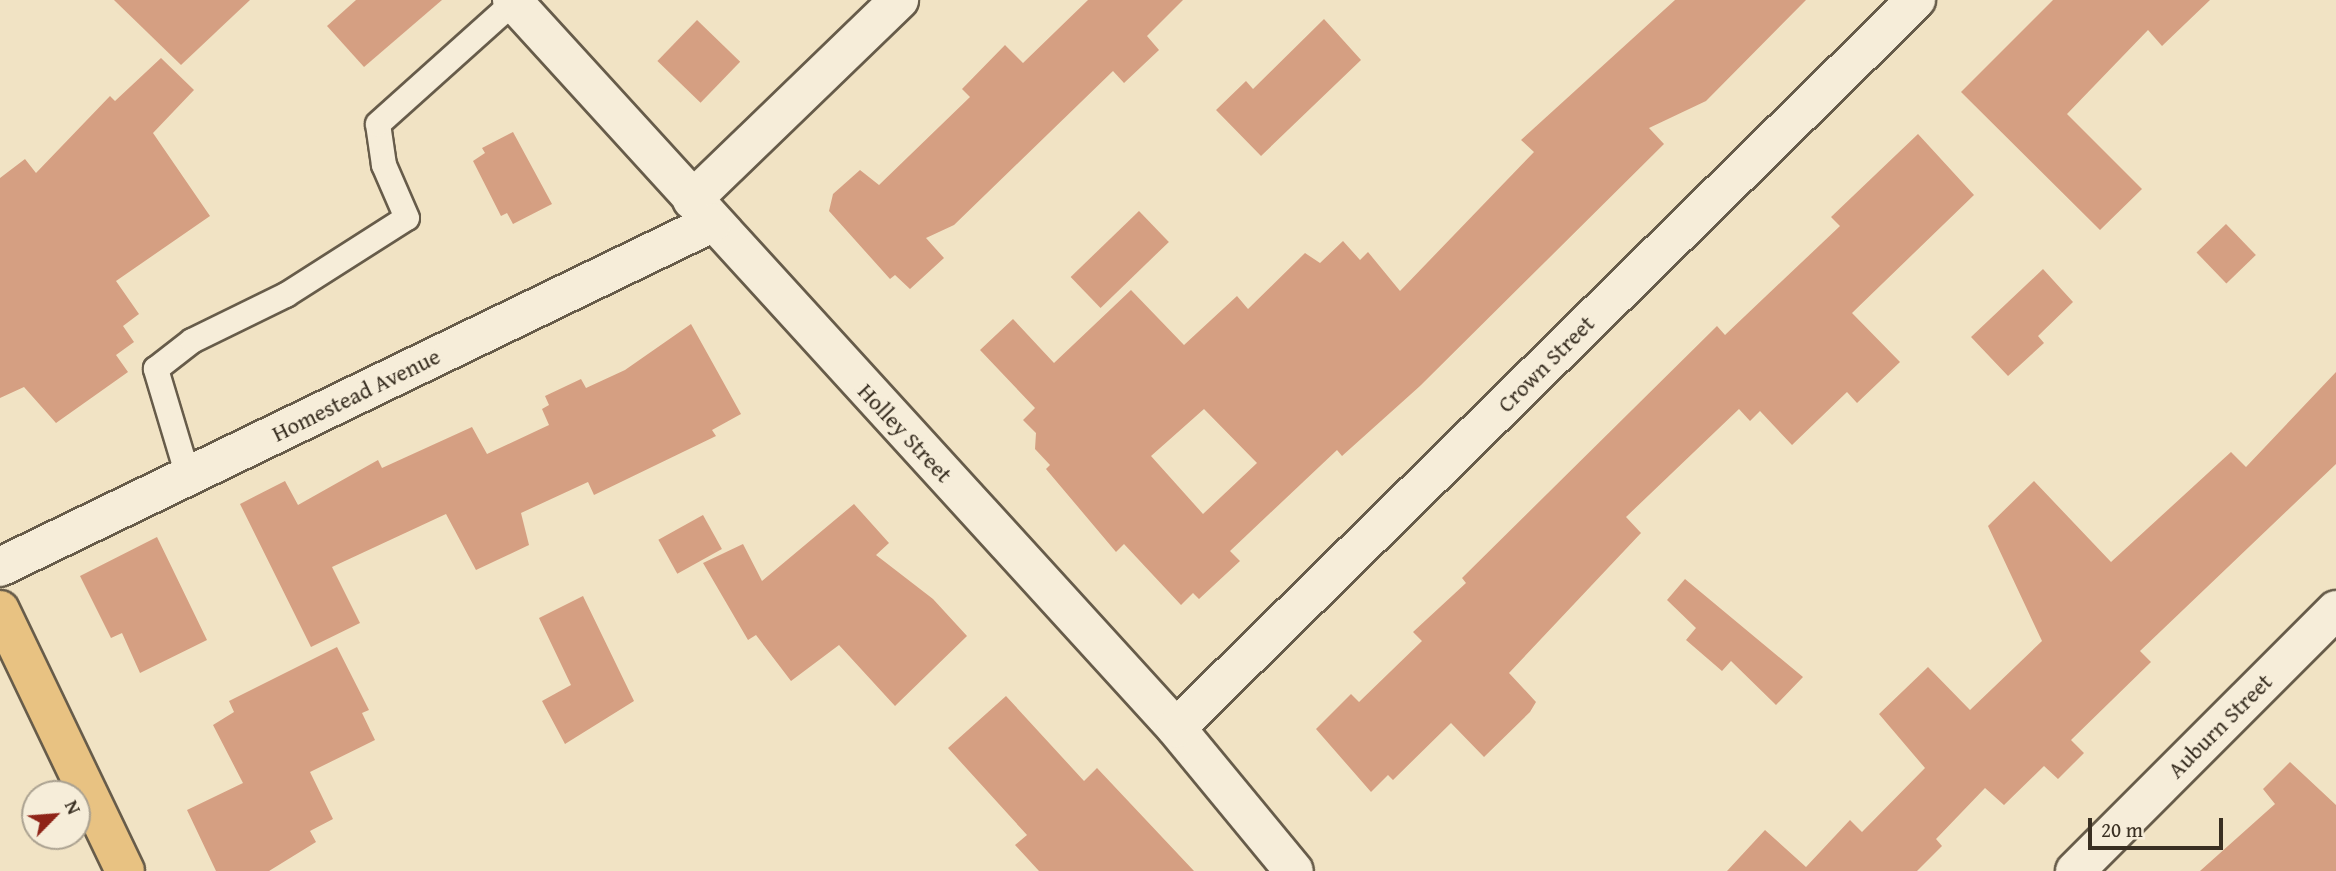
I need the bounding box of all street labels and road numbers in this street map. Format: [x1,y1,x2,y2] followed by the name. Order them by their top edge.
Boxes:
[1492,310,1600,418] street label: Crown Street
[267,342,445,448] street label: Homestead Avenue
[852,378,958,488] street label: Holley Street
[2162,668,2278,784] street label: Auburn Street

